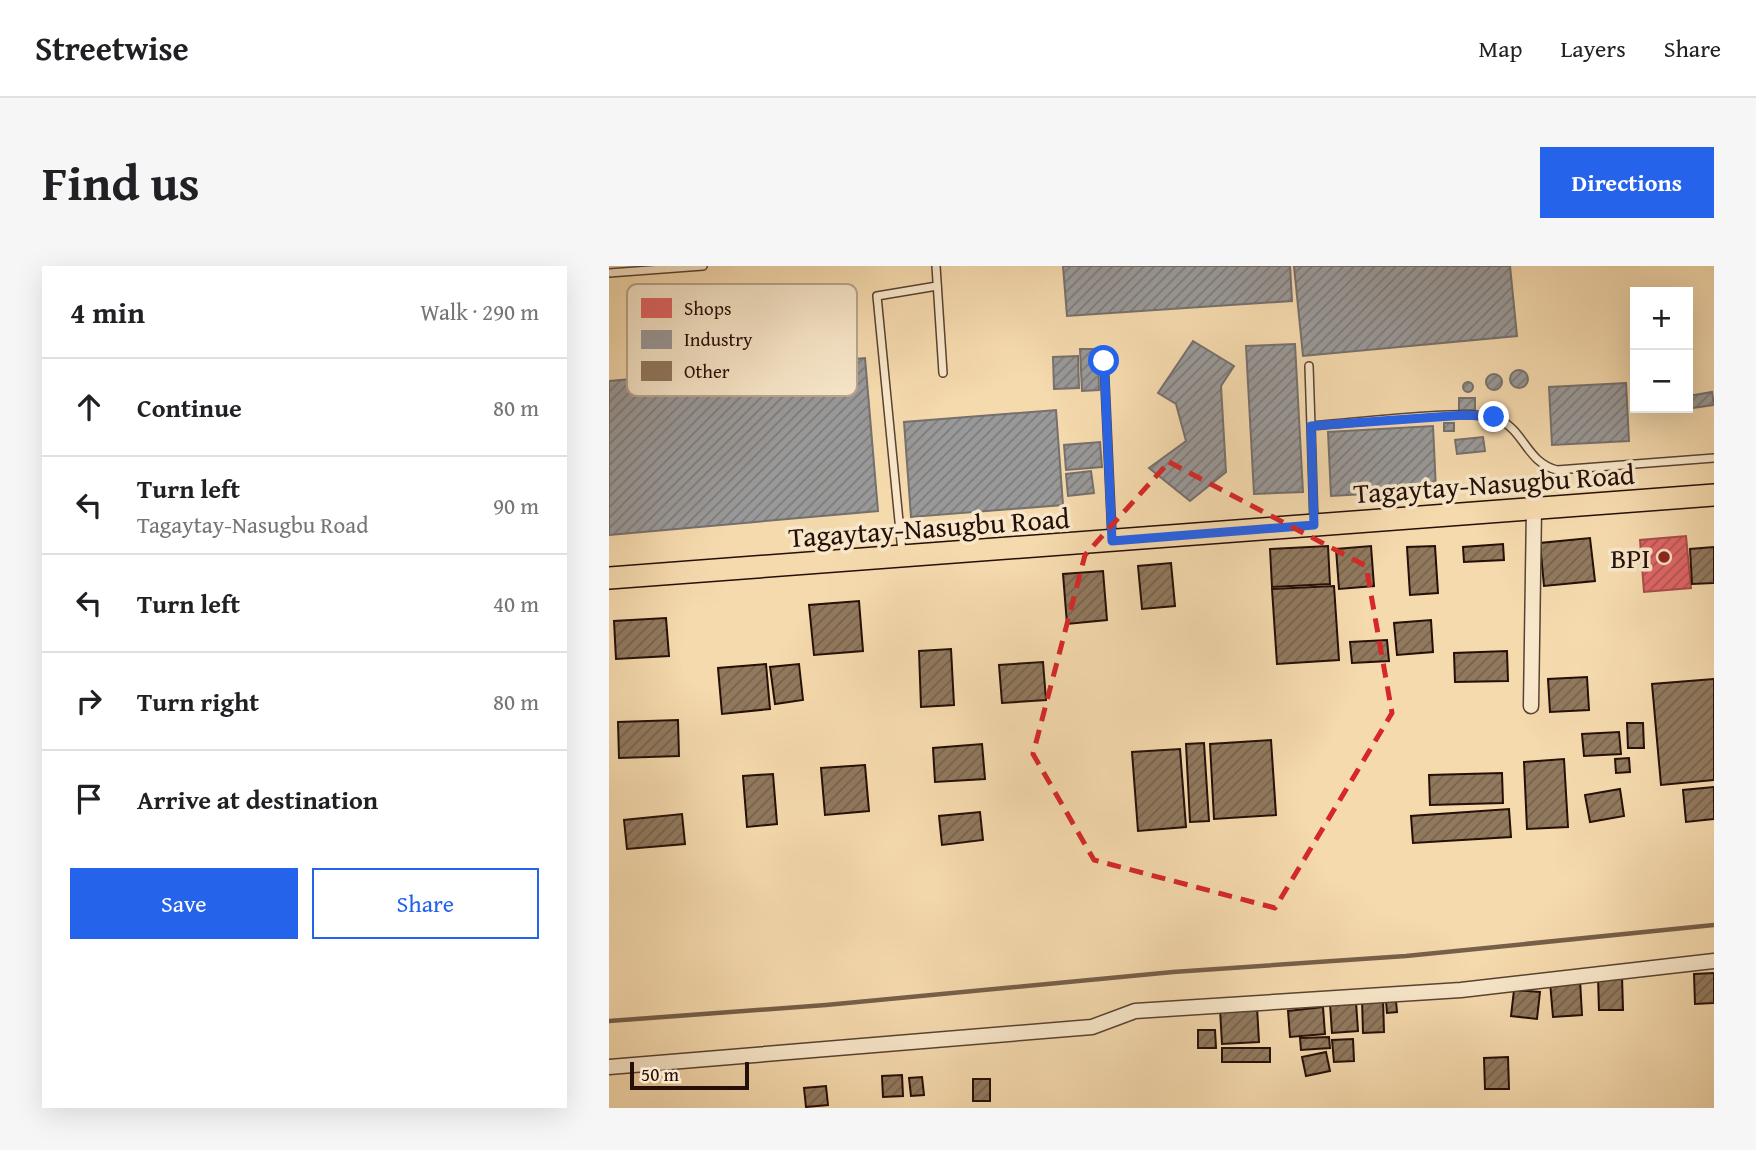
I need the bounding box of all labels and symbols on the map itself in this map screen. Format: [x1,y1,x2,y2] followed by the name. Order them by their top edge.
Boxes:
[627,284,857,396] legend
[684,294,731,322] text: Shops
[684,325,753,353] text: Industry
[1088,345,1119,376] route start
[684,357,730,385] text: Other
[1478,401,1509,432] route end
[1352,453,1636,513] street label: Tagaytay-Nasugbu Road
[787,497,1071,557] street label: Tagaytay-Nasugbu Road
[1610,537,1650,578] place label: BPI
[1656,549,1672,565] marker: BPI
[630,1059,749,1091] scale bar

